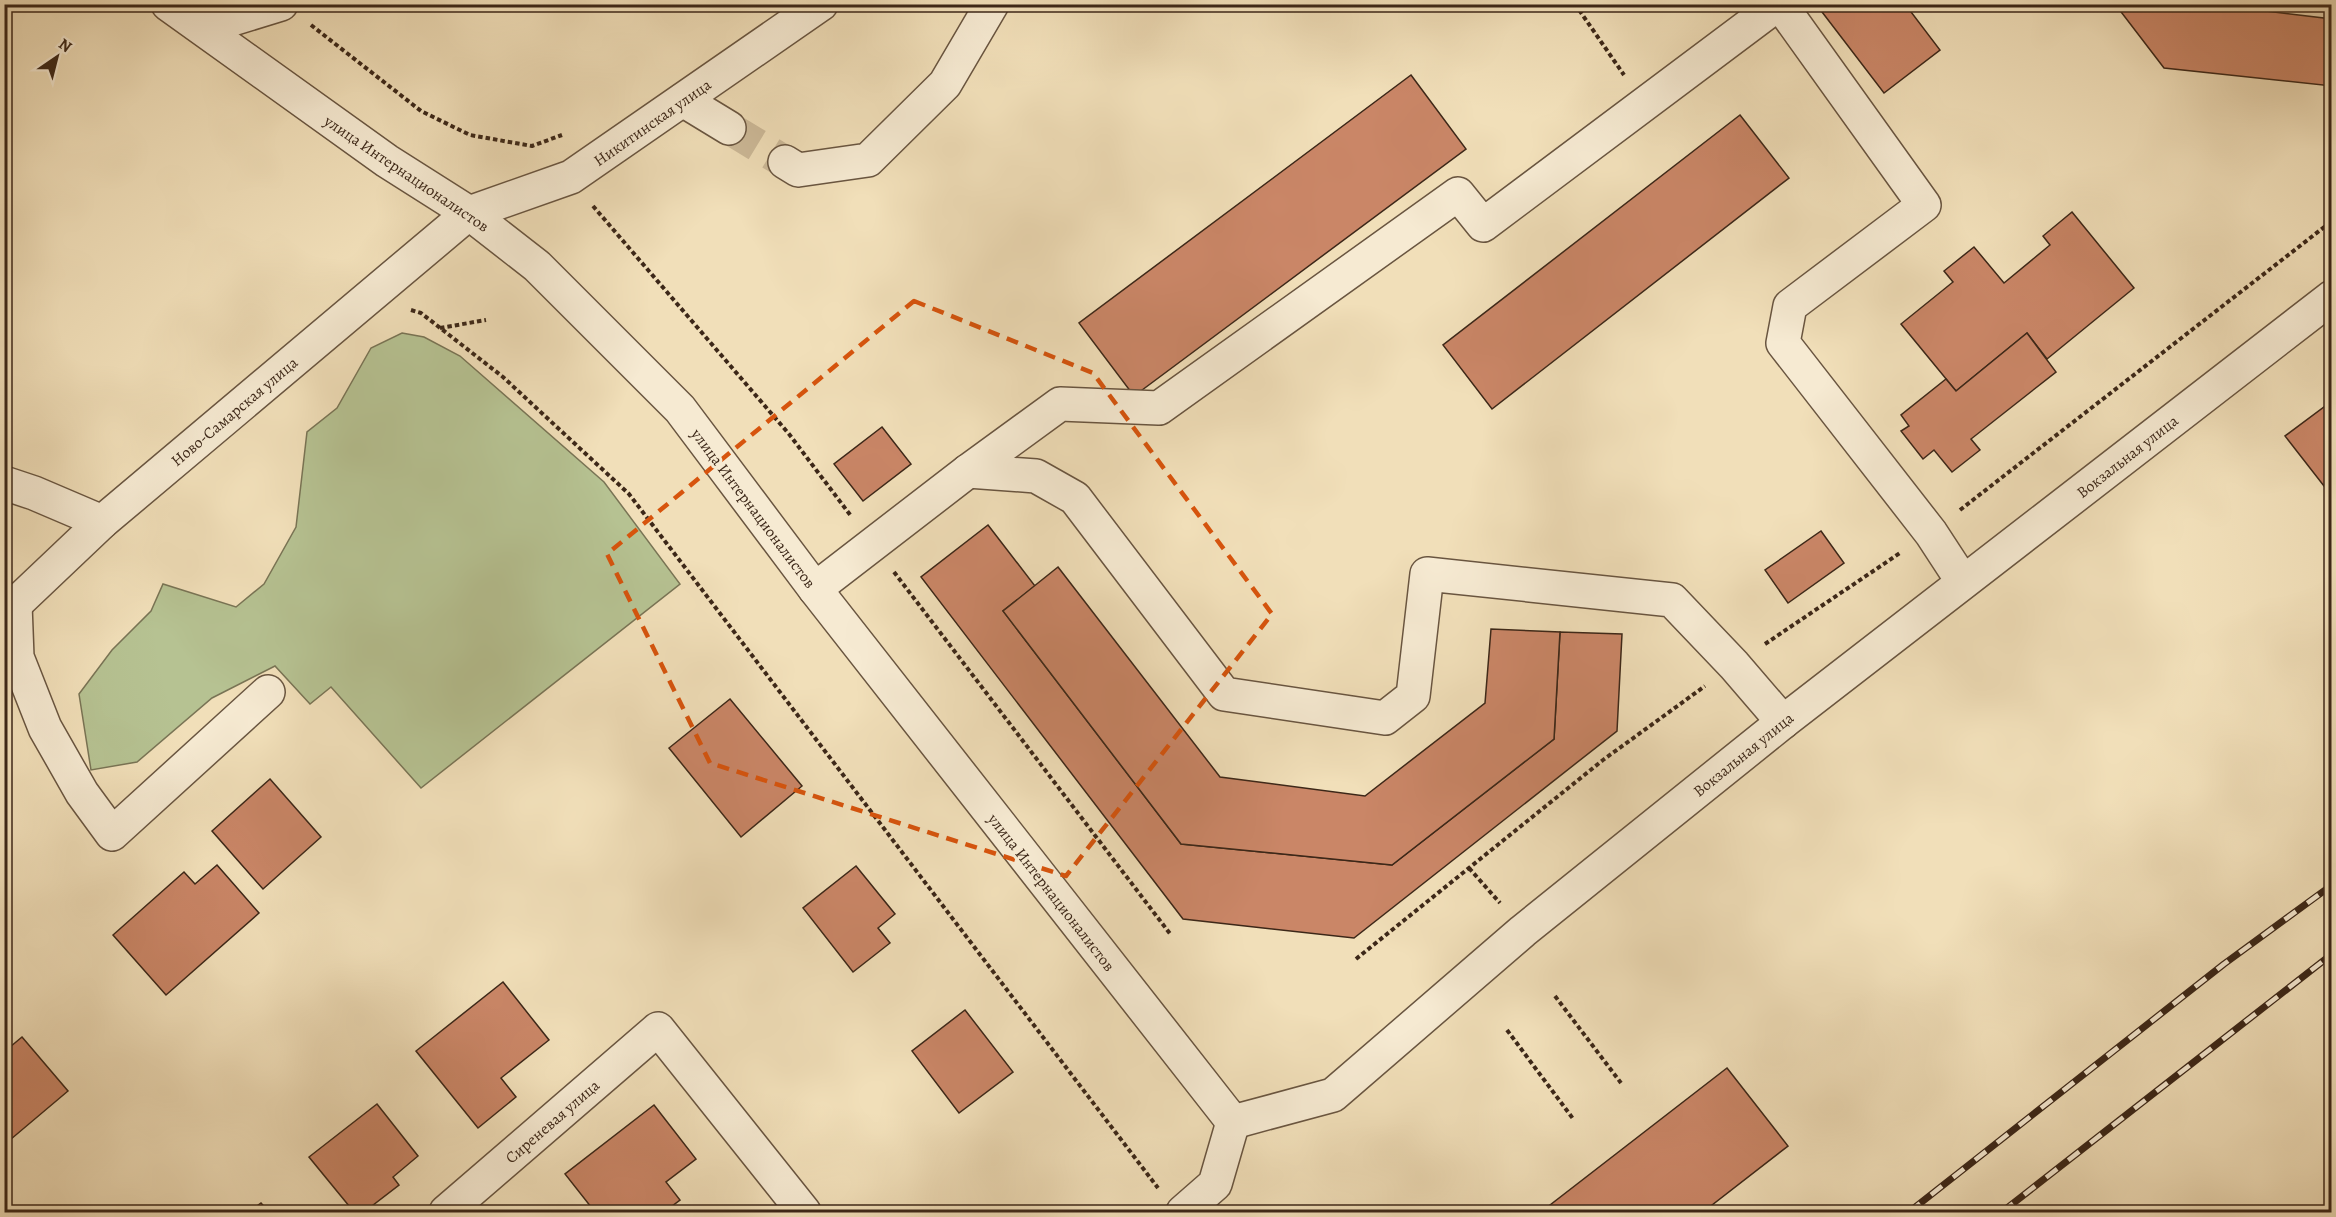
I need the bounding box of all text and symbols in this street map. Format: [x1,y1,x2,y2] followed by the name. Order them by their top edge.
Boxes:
[27,27,87,87] north arrow
[54,33,76,58] text: N
[589,74,716,172] street label: Никитинская улица
[319,110,493,237] street label: улица Интернационалистов
[166,352,303,471] street label: Ново-Самарская улица
[2072,410,2183,503] street label: Вокзальная улица
[685,423,821,593] street label: улица Интернационалистов
[1689,707,1799,802] street label: Вокзальная улица
[982,808,1120,976] street label: улица Интернационалистов
[501,1074,605,1169] street label: Сиреневая улица

